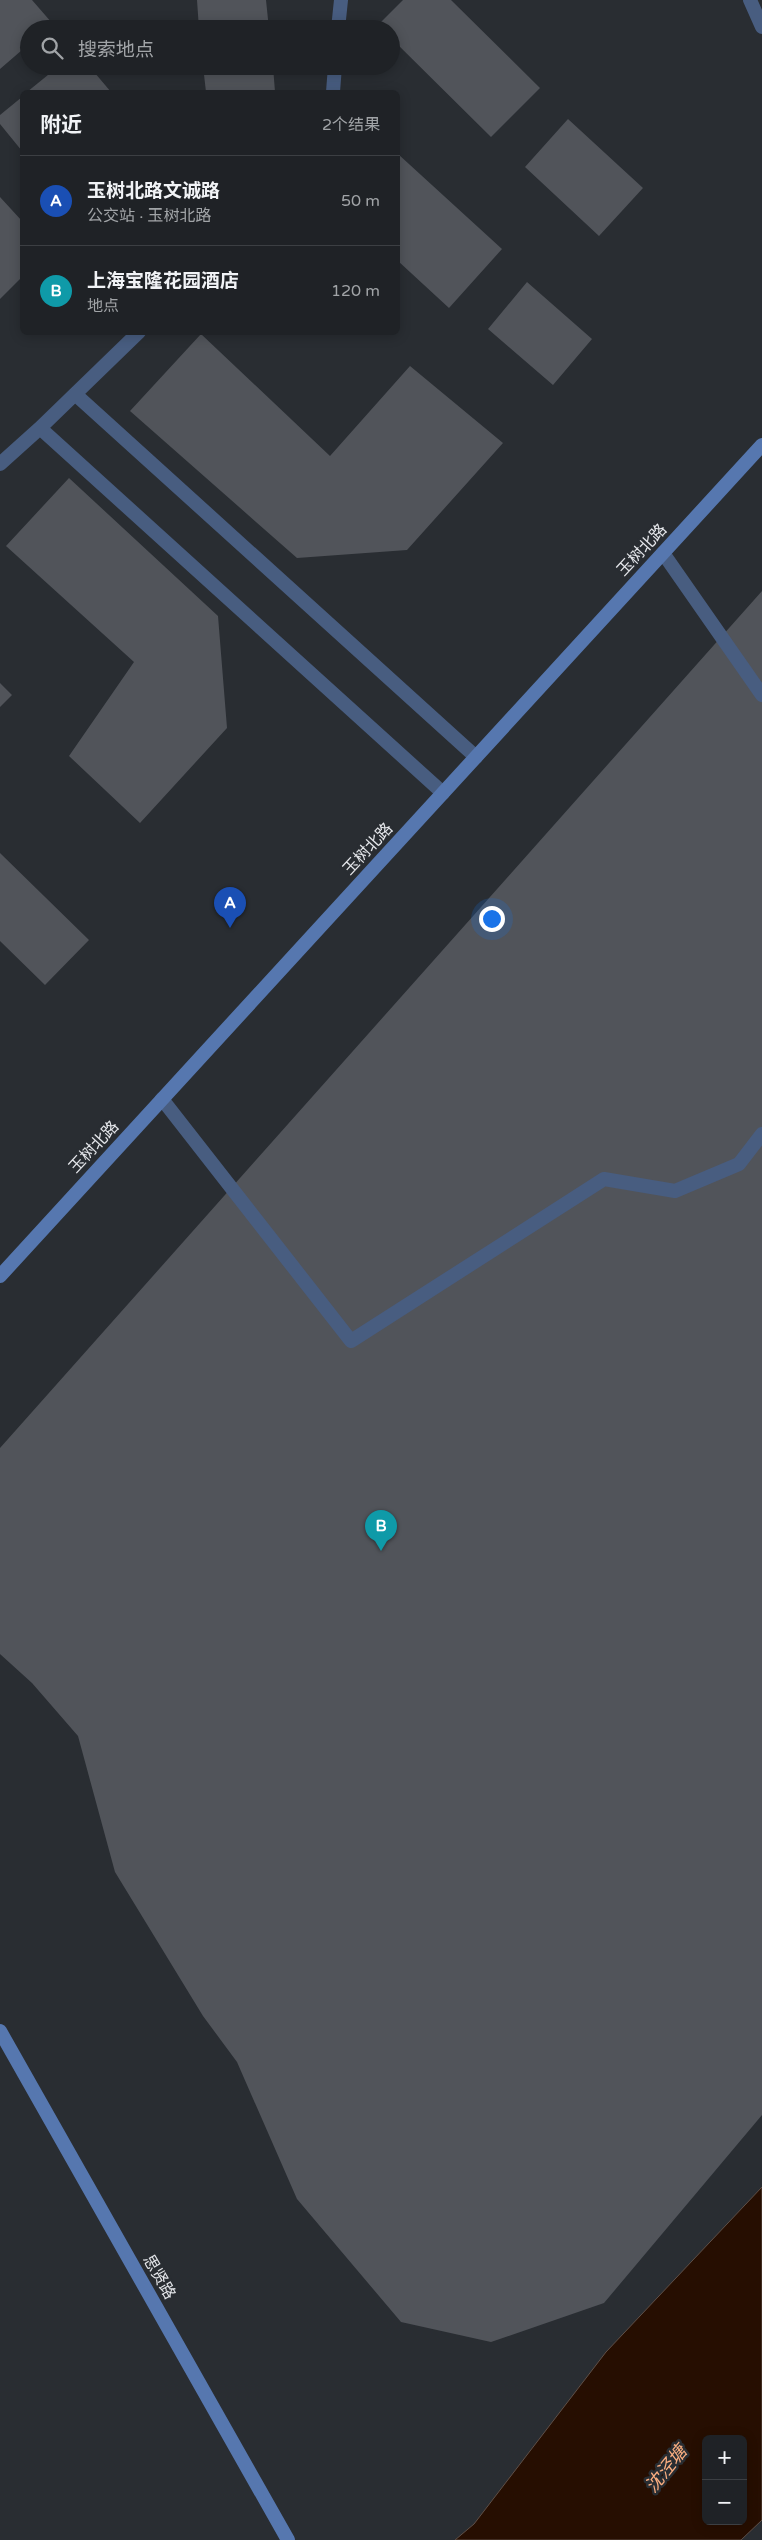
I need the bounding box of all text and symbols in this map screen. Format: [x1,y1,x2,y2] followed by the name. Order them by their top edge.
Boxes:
[20,20,400,75] search box
[38,34,66,62] icon: search
[78,39,154,61] text: 搜索地点
[40,113,82,138] text: 附近
[322,115,380,135] text: 2个结果
[87,180,220,202] text: 玉树北路文诚路
[50,191,62,211] text: A
[341,191,380,211] text: 50 m
[87,206,211,226] text: 公交站 · 玉树北路
[87,270,239,292] text: 上海宝隆花园酒店
[50,281,62,301] text: B
[331,281,380,301] text: 120 m
[87,296,119,316] text: 地点
[613,520,671,580] street label: 玉树北路
[339,819,397,879] street label: 玉树北路
[214,887,246,928] pin: A
[479,906,505,932] your location
[65,1117,123,1177] street label: 玉树北路
[365,1510,397,1551] pin: B
[138,2251,180,2303] street label: 思贤路
[702,2435,747,2525] map controls
[702,2435,747,2480] button: +
[640,2439,693,2497] water label: 沈泾塘
[702,2480,747,2525] button: −

